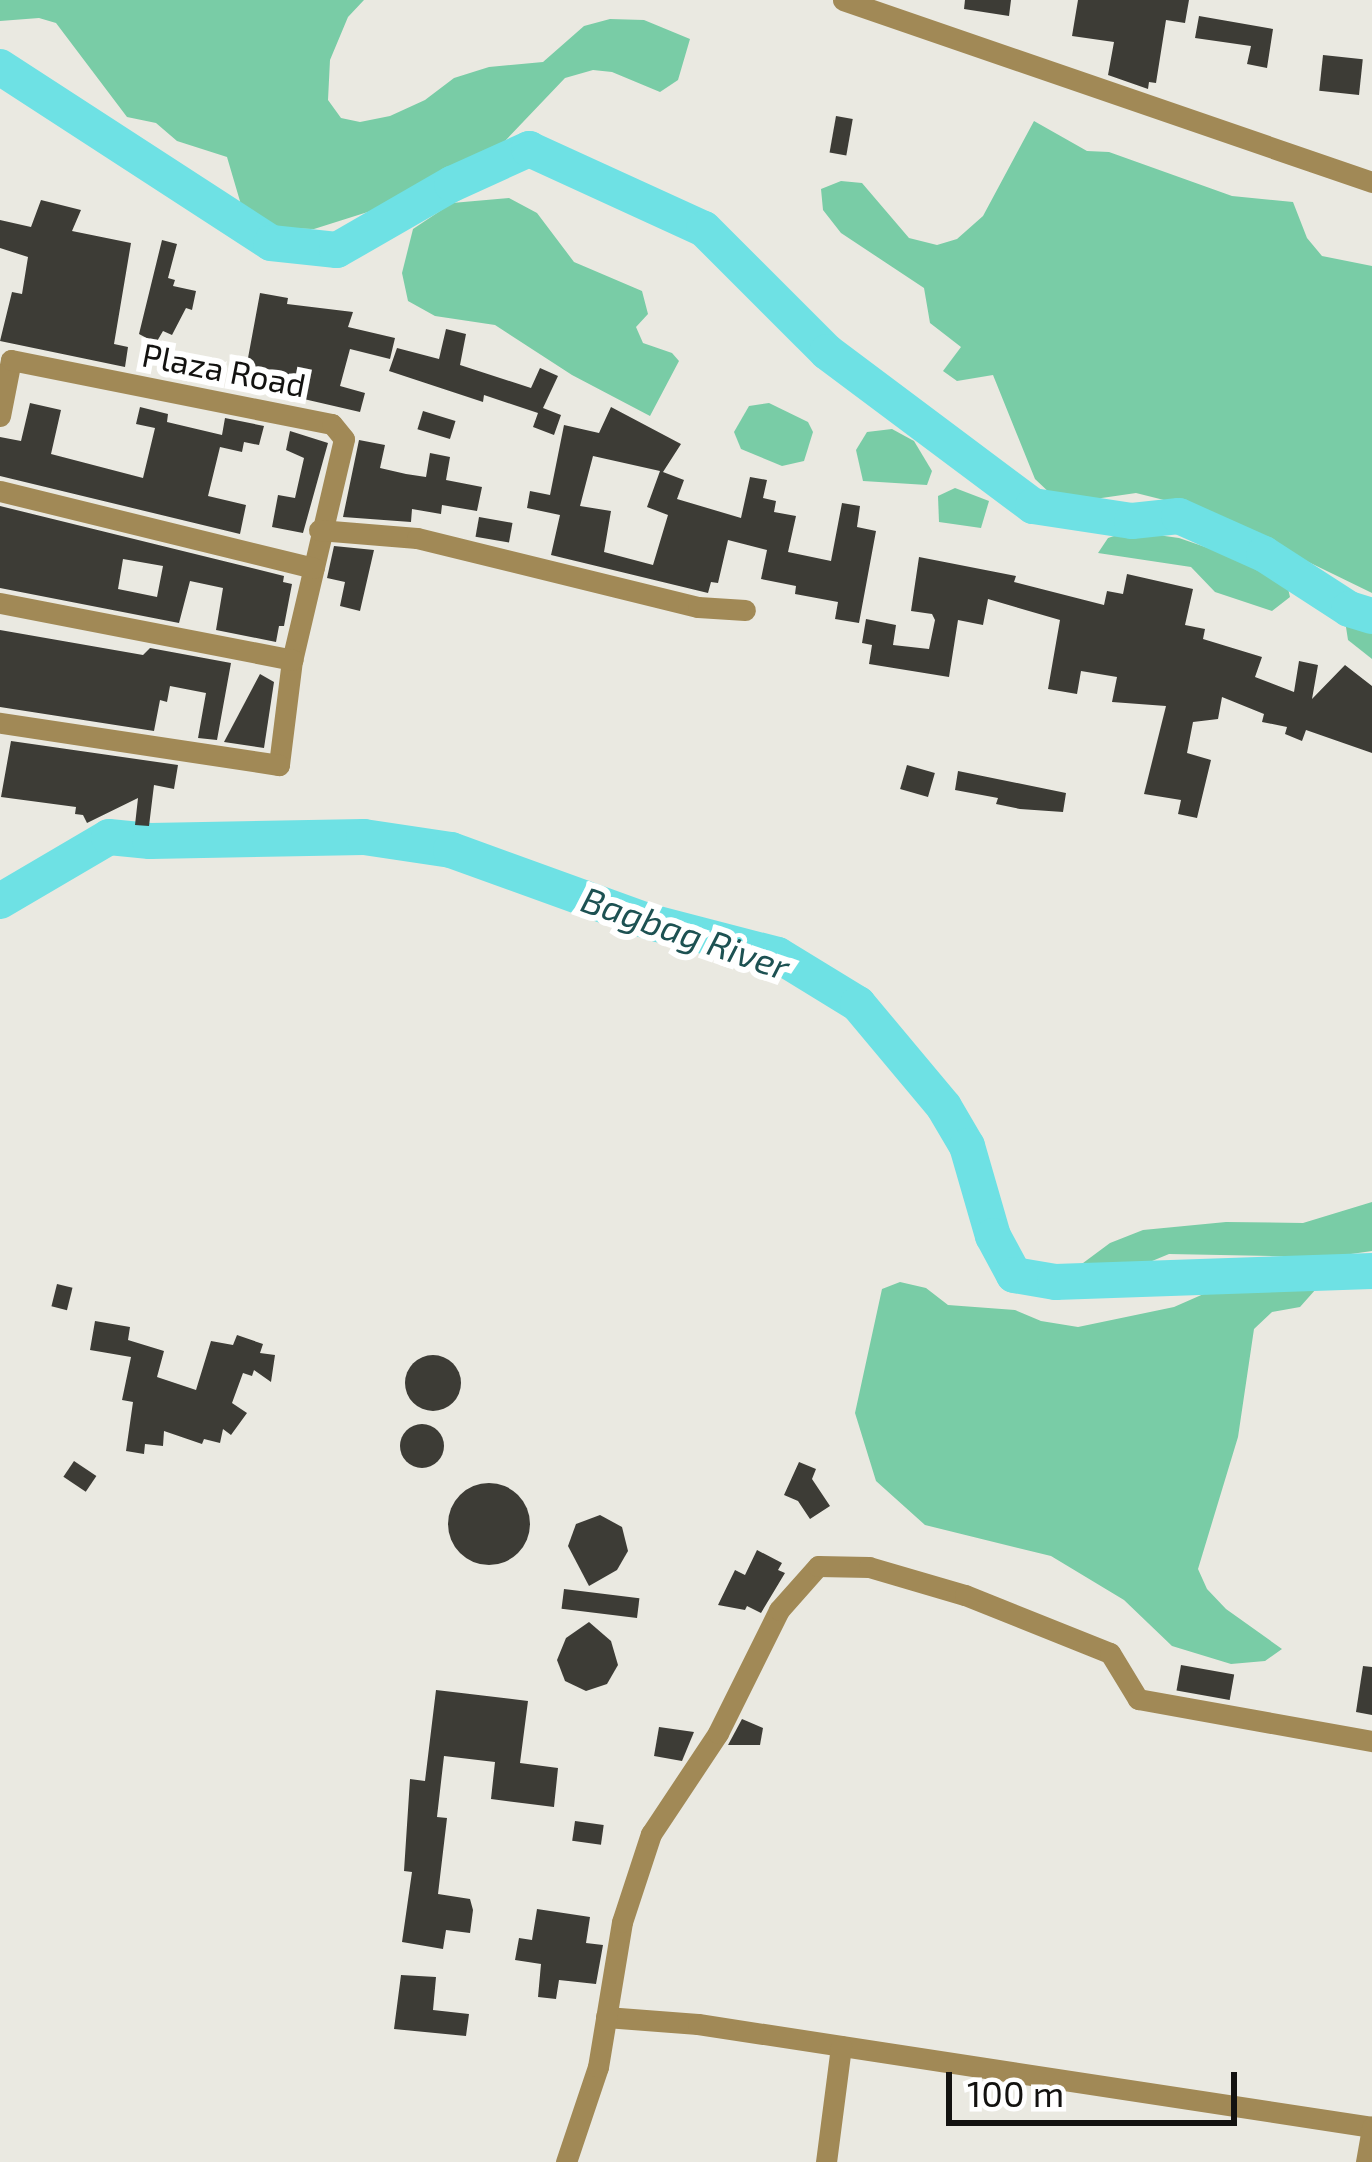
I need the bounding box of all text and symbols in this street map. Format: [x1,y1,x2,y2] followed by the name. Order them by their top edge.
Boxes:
[139,335,309,405] street label: Plaza Road
[576,876,796,988] water label: Bagbag River
[952,2048,1243,2122] scale bar
[967,2071,1064,2114] text: 100 m

